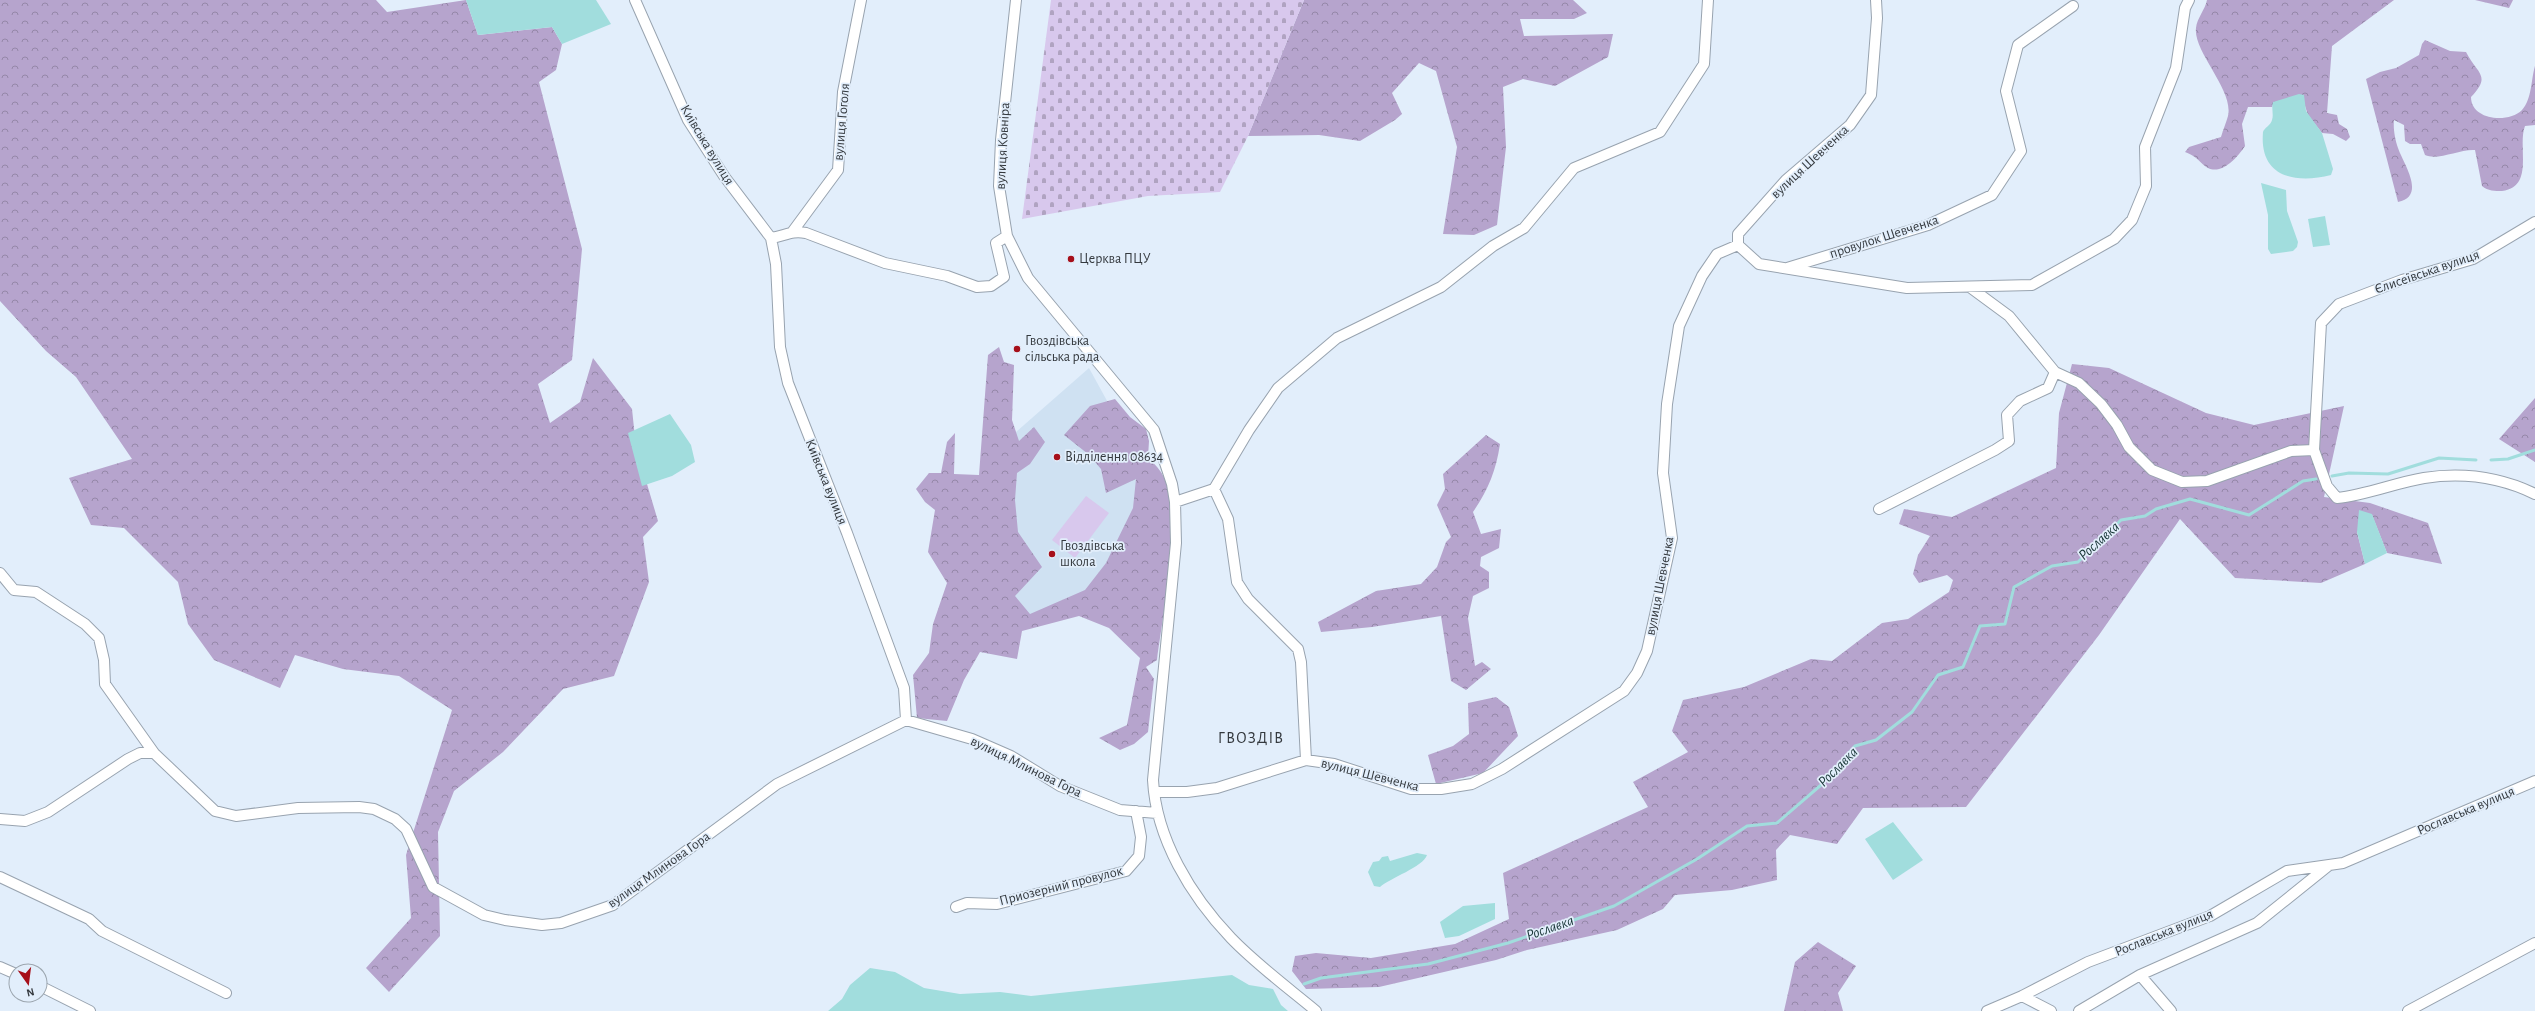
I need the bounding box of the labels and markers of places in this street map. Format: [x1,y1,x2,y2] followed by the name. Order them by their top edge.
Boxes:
[1079,252,1151,266] place label: Церква ПЦУ
[1066,254,1076,264] marker: Церква ПЦУ
[1025,334,1100,364] place label: Гвоздівська сільська рада
[1012,344,1022,354] marker: Гвоздівська сільська рада
[1065,450,1163,464] place label: Відділення 08634
[1052,452,1062,462] marker: Відділення 08634
[1060,539,1125,569] place label: Гвоздівська школа
[1047,549,1057,559] marker: Гвоздівська школа

